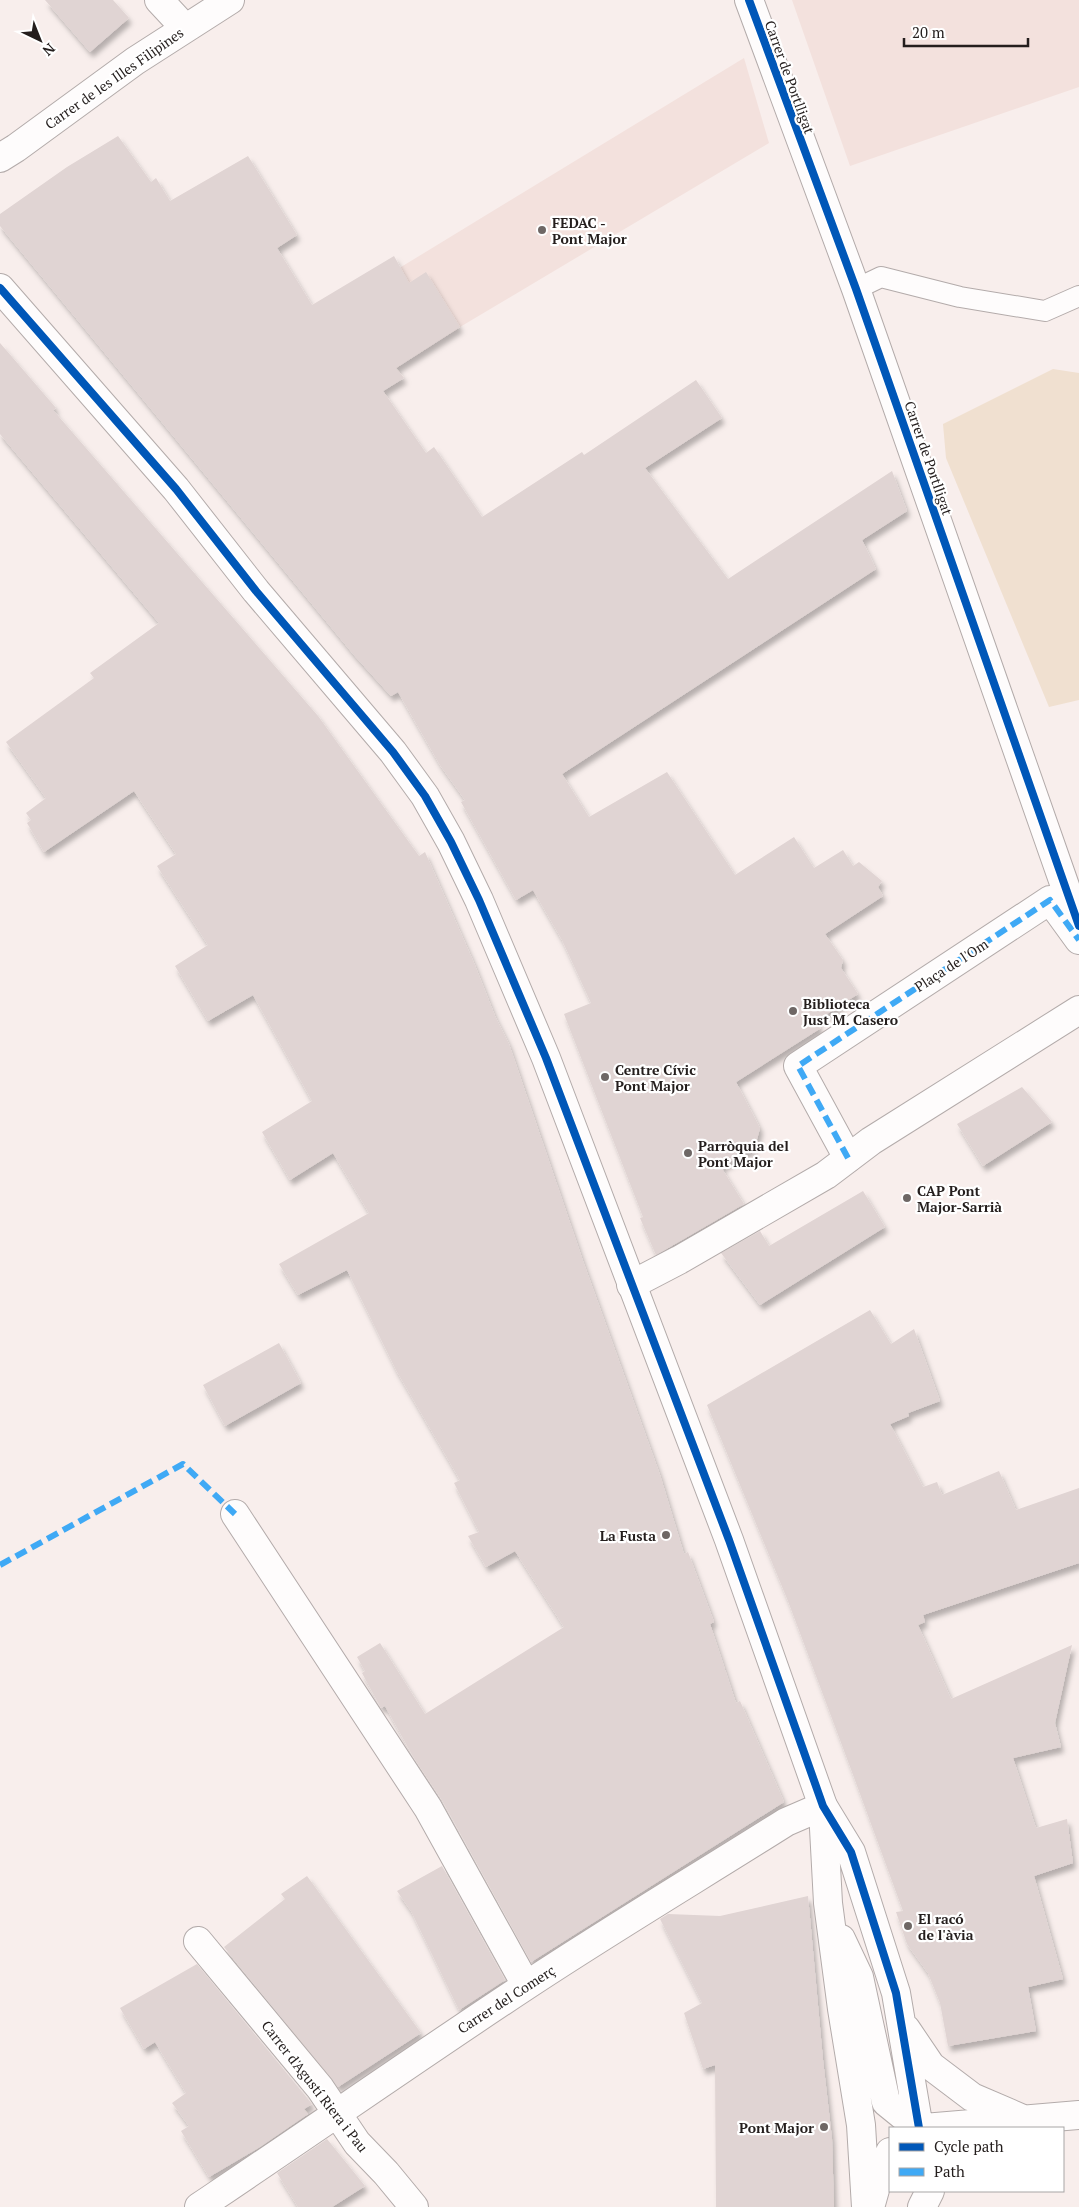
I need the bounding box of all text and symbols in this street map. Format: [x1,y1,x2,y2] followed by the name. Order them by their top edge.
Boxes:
[15,15,65,65] north arrow
[904,15,1028,47] scale bar
[761,18,820,137] street label: Carrer de Portlligat
[912,22,945,42] text: 20 m
[41,23,187,133] street label: Carrer de les Illes Filipines
[39,39,60,61] text: N
[552,213,627,248] place label: FEDAC - Pont Major
[536,224,548,236] marker: FEDAC - Pont Major
[901,398,958,518] street label: Carrer de Portlligat
[910,934,992,996] street label: Plaça de l'Om
[803,994,898,1029] place label: Biblioteca Just M. Casero
[787,1005,799,1017] marker: Biblioteca Just M. Casero
[615,1060,696,1095] place label: Centre Cívic Pont Major
[599,1071,611,1083] marker: Centre Cívic Pont Major
[698,1136,789,1171] place label: Parròquia del Pont Major
[682,1147,694,1159] marker: Parròquia del Pont Major
[917,1181,1002,1216] place label: CAP Pont Major-Sarrià
[901,1192,913,1204] marker: CAP Pont Major-Sarrià
[600,1526,656,1545] place label: La Fusta
[660,1529,672,1541] marker: La Fusta
[918,1909,974,1944] place label: El racó de l'àvia
[902,1920,914,1932] marker: El racó de l'àvia
[454,1960,558,2038] street label: Carrer del Comerç
[258,2016,372,2156] street label: Carrer d'Agustí Riera i Pau
[739,2118,814,2137] place label: Pont Major
[818,2121,830,2133] marker: Pont Major
[889,2127,1064,2192] legend
[934,2136,1004,2156] text: Cycle path
[934,2161,965,2181] text: Path

